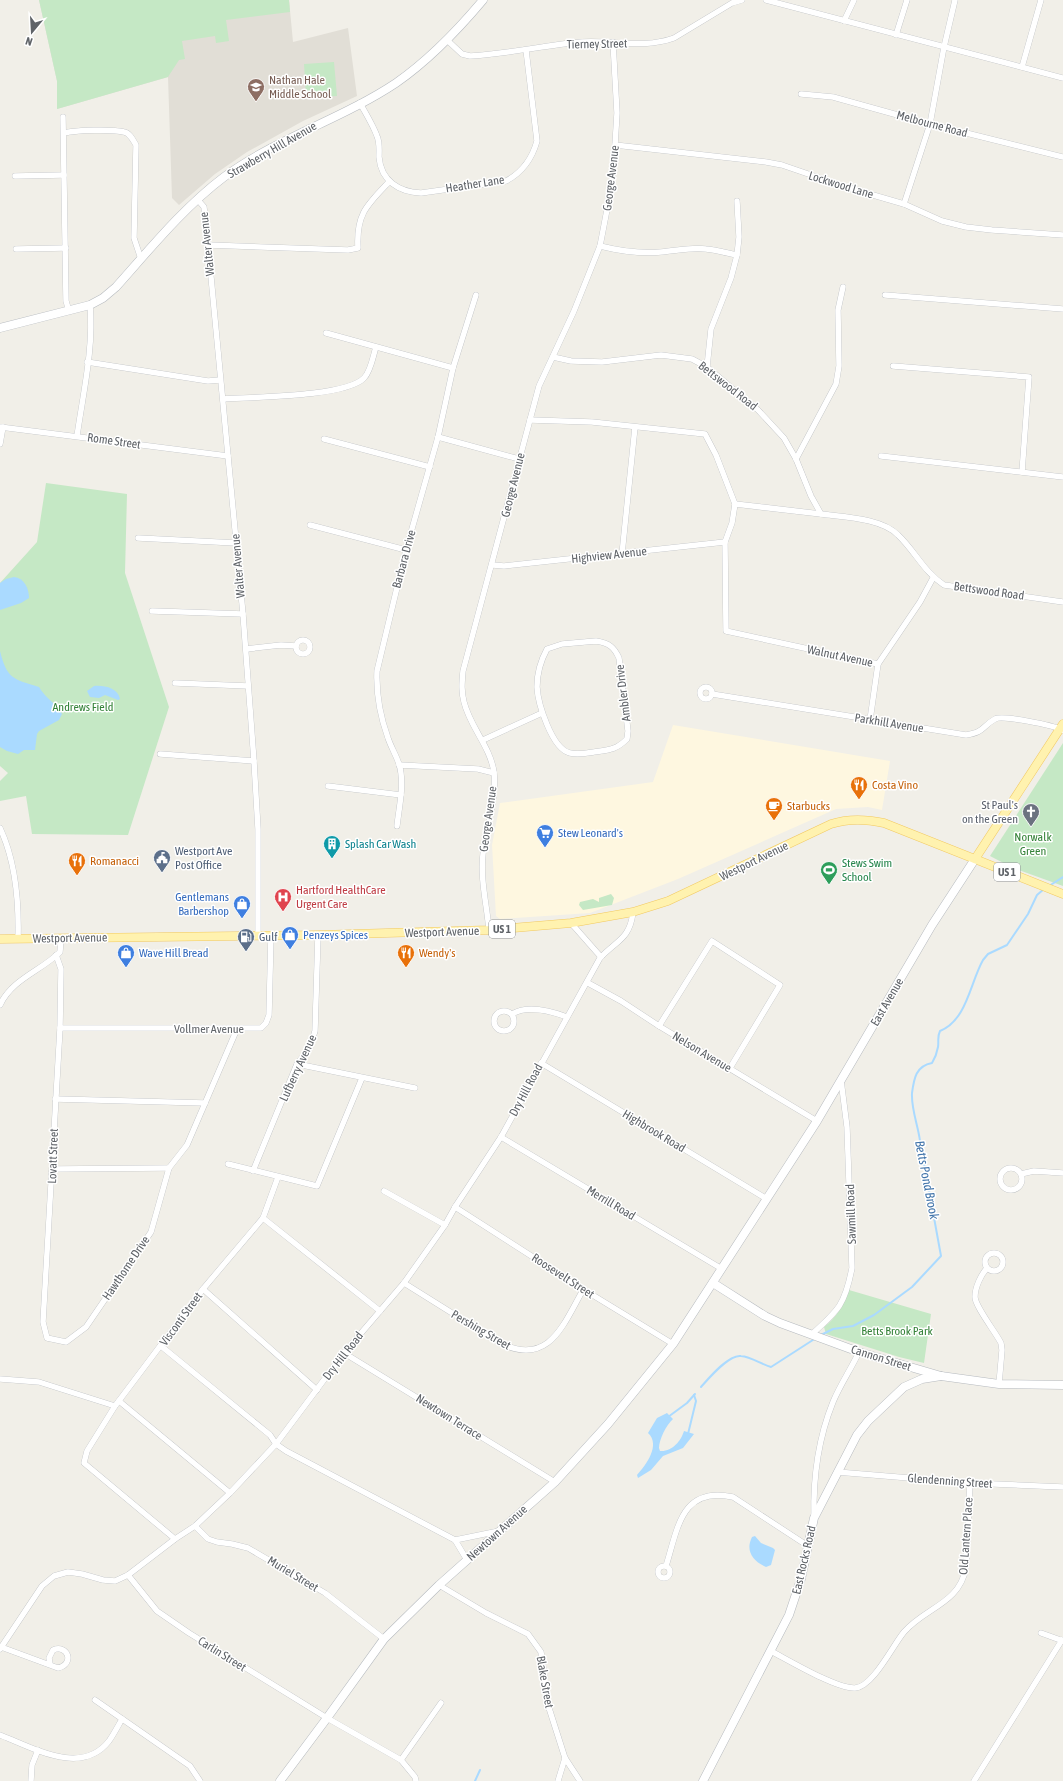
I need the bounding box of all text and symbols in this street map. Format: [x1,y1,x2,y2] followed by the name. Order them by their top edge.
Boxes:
[12,12,52,52] north arrow
[24,35,34,48] text: N
[566,36,628,52] street label: Tierney Street
[269,73,332,101] place label: Nathan Hale Middle School
[246,77,266,102] school or university icon: Nathan Hale Middle School
[895,108,969,140] street label: Melbourne Road
[225,119,319,181] street label: Strawberry Hill Avenue
[600,144,622,212] street label: George Avenue
[807,168,875,202] street label: Lockwood Lane
[445,172,505,196] street label: Heather Lane
[197,211,217,277] street label: Walter Avenue
[696,359,760,413] street label: Bettswood Road
[86,430,142,452] street label: Rome Street
[498,451,528,519] street label: George Avenue
[389,528,419,590] street label: Barbara Drive
[228,533,248,599] street label: Walter Avenue
[571,544,647,566] street label: Highview Avenue
[953,579,1025,603] street label: Bettswood Road
[806,642,874,670] street label: Walnut Avenue
[613,664,633,722] street label: Ambler Drive
[52,700,114,714] park label: Andrews Field
[853,711,925,735] street label: Parkhill Avenue
[849,775,869,800] restaurant icon: Costa Vino
[872,778,918,792] place label: Costa Vino
[476,785,500,853] street label: George Avenue
[764,796,784,821] cafe icon: Starbucks
[962,798,1018,826] place label: St Paul's on the Green
[787,799,830,813] place label: Starbucks
[1021,802,1041,827] church icon: St Paul's on the Green
[535,823,555,848] supermarket icon: Stew Leonard's
[558,826,623,840] place label: Stew Leonard's
[1014,830,1052,858] park label: Norwalk Green
[322,834,342,859] building icon: Splash Car Wash
[345,837,416,851] place label: Splash Car Wash
[717,838,791,884] street label: Westport Avenue
[175,844,232,872] place label: Westport Ave Post Office
[152,848,172,873] public building icon: Westport Ave Post Office
[67,851,87,876] restaurant icon: Romanacci
[90,854,139,868] place label: Romanacci
[842,856,892,884] place label: Stews Swim School
[819,860,839,885] sports icon: Stews Swim School
[994,863,1020,881] road number: US 1
[296,883,386,911] place label: Hartford HealthCare Urgent Care
[273,887,293,912] hospital icon: Hartford HealthCare Urgent Care
[175,890,229,918] place label: Gentlemans Barbershop
[232,894,252,919] shop icon: Gentlemans Barbershop
[489,920,515,938] road number: US 1
[405,924,479,940] street label: Westport Avenue
[280,925,300,950] shop icon: Penzeys Spices
[236,927,256,952] fuel station icon: Gulf
[303,928,368,942] place label: Penzeys Spices
[33,930,107,946] street label: Westport Avenue
[259,930,278,944] place label: Gulf
[116,943,136,968] shop icon: Wave Hill Bread
[396,943,416,968] restaurant icon: Wendy's
[139,946,209,960] place label: Wave Hill Bread
[419,946,455,960] place label: Wendy's
[868,975,906,1029] street label: East Avenue
[174,1022,244,1036] street label: Vollmer Avenue
[670,1029,734,1075] street label: Nelson Avenue
[276,1033,320,1103] street label: Lufberry Avenue
[506,1061,546,1119] street label: Dry Hill Road
[620,1107,688,1155] street label: Highbrook Road
[45,1128,61,1184] street label: Lovatt Street
[912,1139,942,1221] water label: Betts Pond Brook
[584,1183,638,1223] street label: Merrill Road
[843,1184,859,1244] street label: Sawmill Road
[99,1233,153,1303] street label: Hawthorne Drive
[529,1251,597,1302] street label: Roosevelt Street
[157,1289,205,1349] street label: Visconti Street
[449,1307,514,1353] street label: Pershing Street
[861,1324,933,1338] park label: Betts Brook Park
[320,1329,366,1383] street label: Dry Hill Road
[849,1342,913,1374] street label: Cannon Street
[413,1391,485,1443] street label: Newtown Terrace
[907,1471,994,1491] street label: Glendenning Street
[956,1497,976,1575] street label: Old Lantern Place
[464,1502,530,1564] street label: Newtown Avenue
[789,1524,819,1596] street label: East Rocks Road
[265,1553,321,1595] street label: Muriel Street
[195,1634,249,1675] street label: Carlin Street
[534,1655,557,1710] street label: Blake Street

